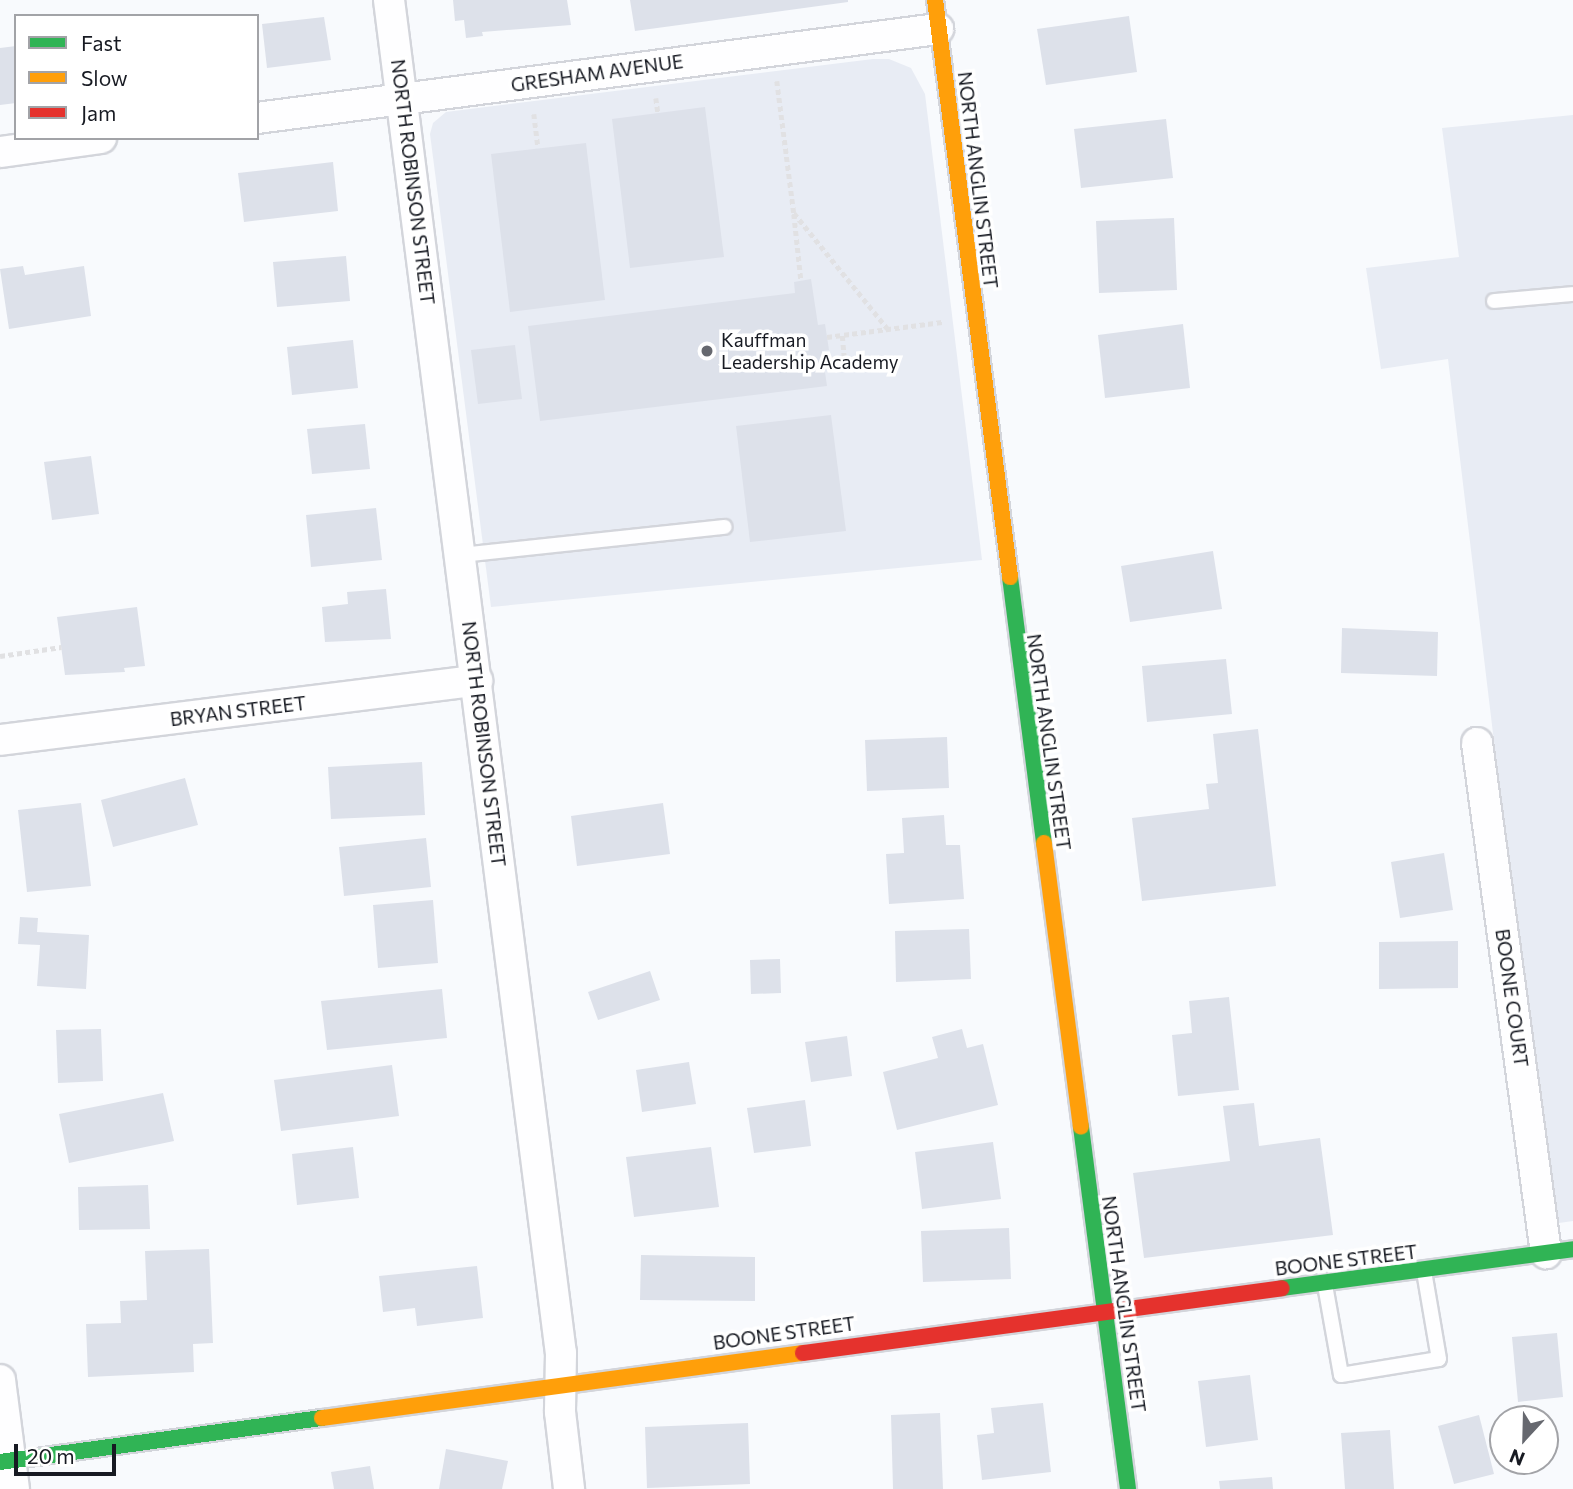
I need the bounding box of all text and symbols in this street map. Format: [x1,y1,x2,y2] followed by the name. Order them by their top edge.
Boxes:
[14,14,259,140] legend
[81,30,122,55] text: Fast
[509,50,685,96] street label: GRESHAM AVENUE
[387,58,439,306] street label: NORTH ROBINSON STREET
[81,65,128,90] text: Slow
[953,70,1003,290] street label: NORTH ANGLIN STREET
[81,100,116,125] text: Jam
[721,329,899,373] place label: Kauffman Leadership Academy
[699,343,715,359] marker: Kauffman Leadership Academy
[458,620,510,868] street label: NORTH ROBINSON STREET
[1023,632,1075,852] street label: NORTH ANGLIN STREET
[169,691,307,731] street label: BRYAN STREET
[1491,927,1533,1069] street label: BOONE COURT
[1098,1194,1150,1414] street label: NORTH ANGLIN STREET
[1274,1240,1418,1280] street label: BOONE STREET
[712,1312,856,1354] street label: BOONE STREET
[1489,1405,1559,1475] north arrow
[18,1430,119,1474] scale bar
[27,1443,75,1468] text: 20 m
[1506,1445,1528,1471] text: N

